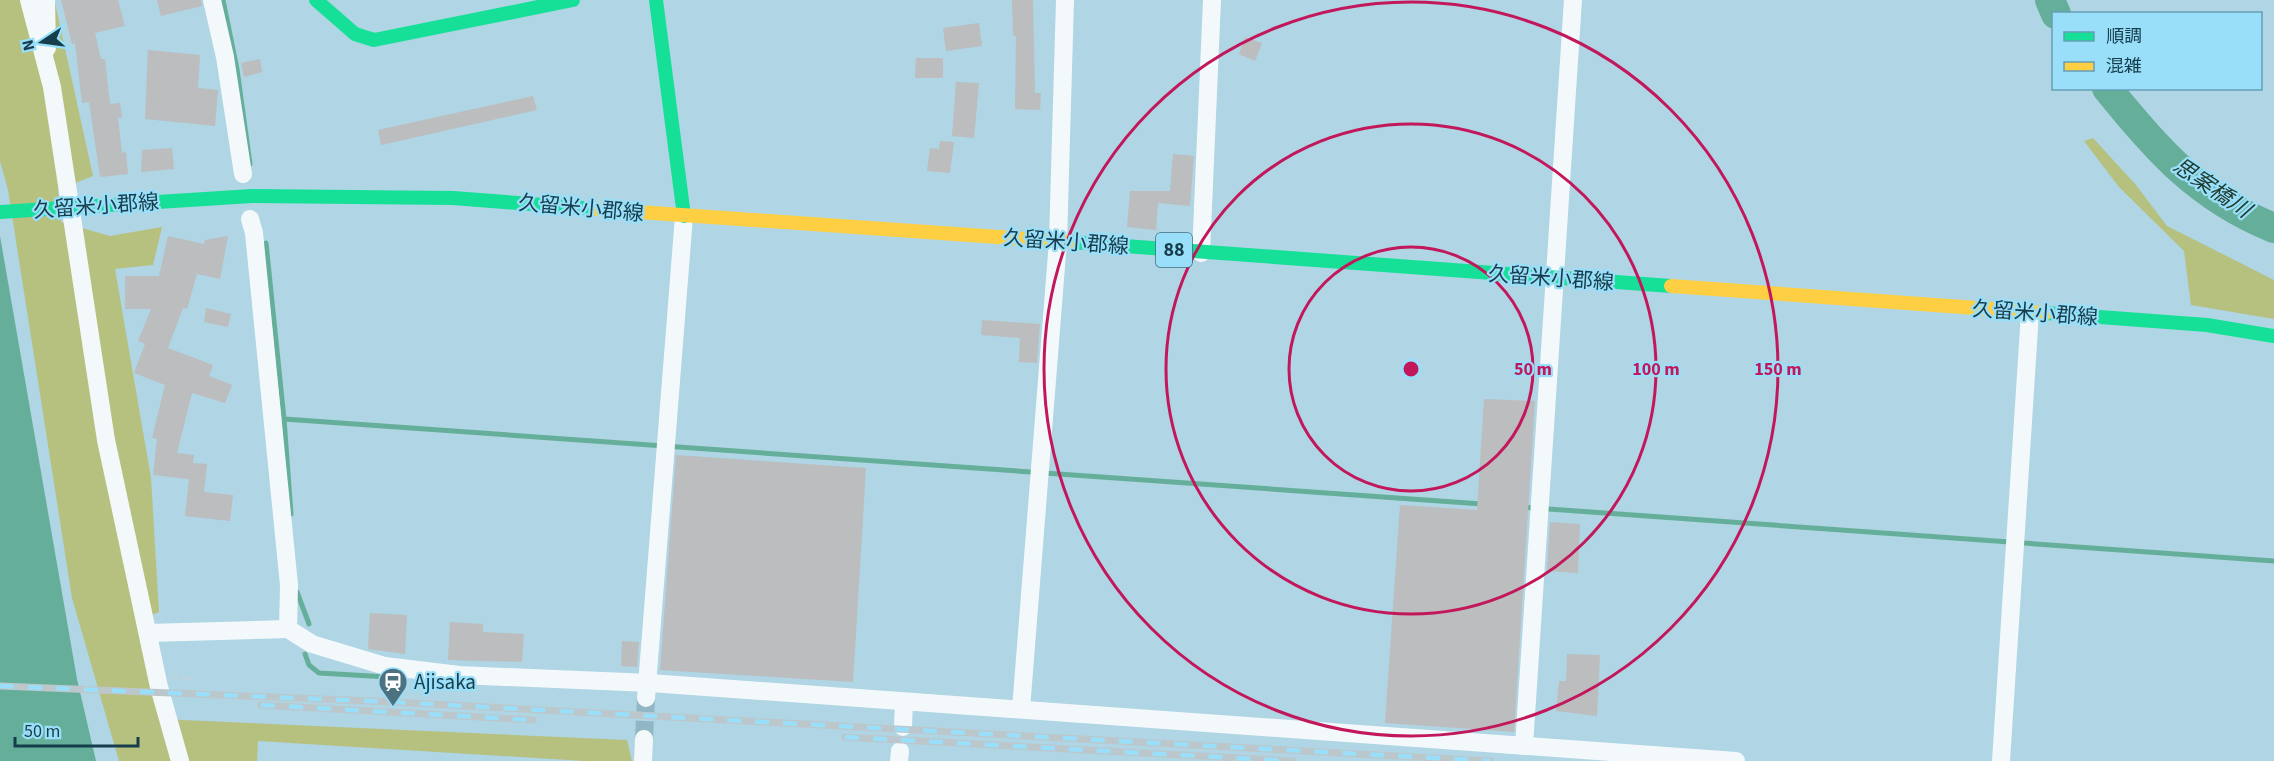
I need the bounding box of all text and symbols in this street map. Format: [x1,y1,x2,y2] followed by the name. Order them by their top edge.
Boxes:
[12,12,72,72] north arrow
[2052,12,2262,90] legend
[2106,24,2142,49] text: 順調
[16,37,40,53] text: N
[2106,54,2142,79] text: 混雑
[2167,150,2259,227] water label: 思案橋川
[32,187,160,225] street label: 久留米小郡線
[517,188,645,228] street label: 久留米小郡線
[1002,223,1130,261] street label: 久留米小郡線
[1156,233,1192,267] road number: 88
[1487,259,1615,297] street label: 久留米小郡線
[1971,294,2099,332] street label: 久留米小郡線
[1514,357,1552,382] text: 50 m
[1632,357,1680,382] text: 100 m
[1754,357,1802,382] text: 150 m
[1401,359,1421,379] centre of rings
[377,666,409,708] station icon: Ajisaka
[414,667,476,697] place label: Ajisaka
[15,710,138,748] scale bar
[24,719,60,744] text: 50 m

